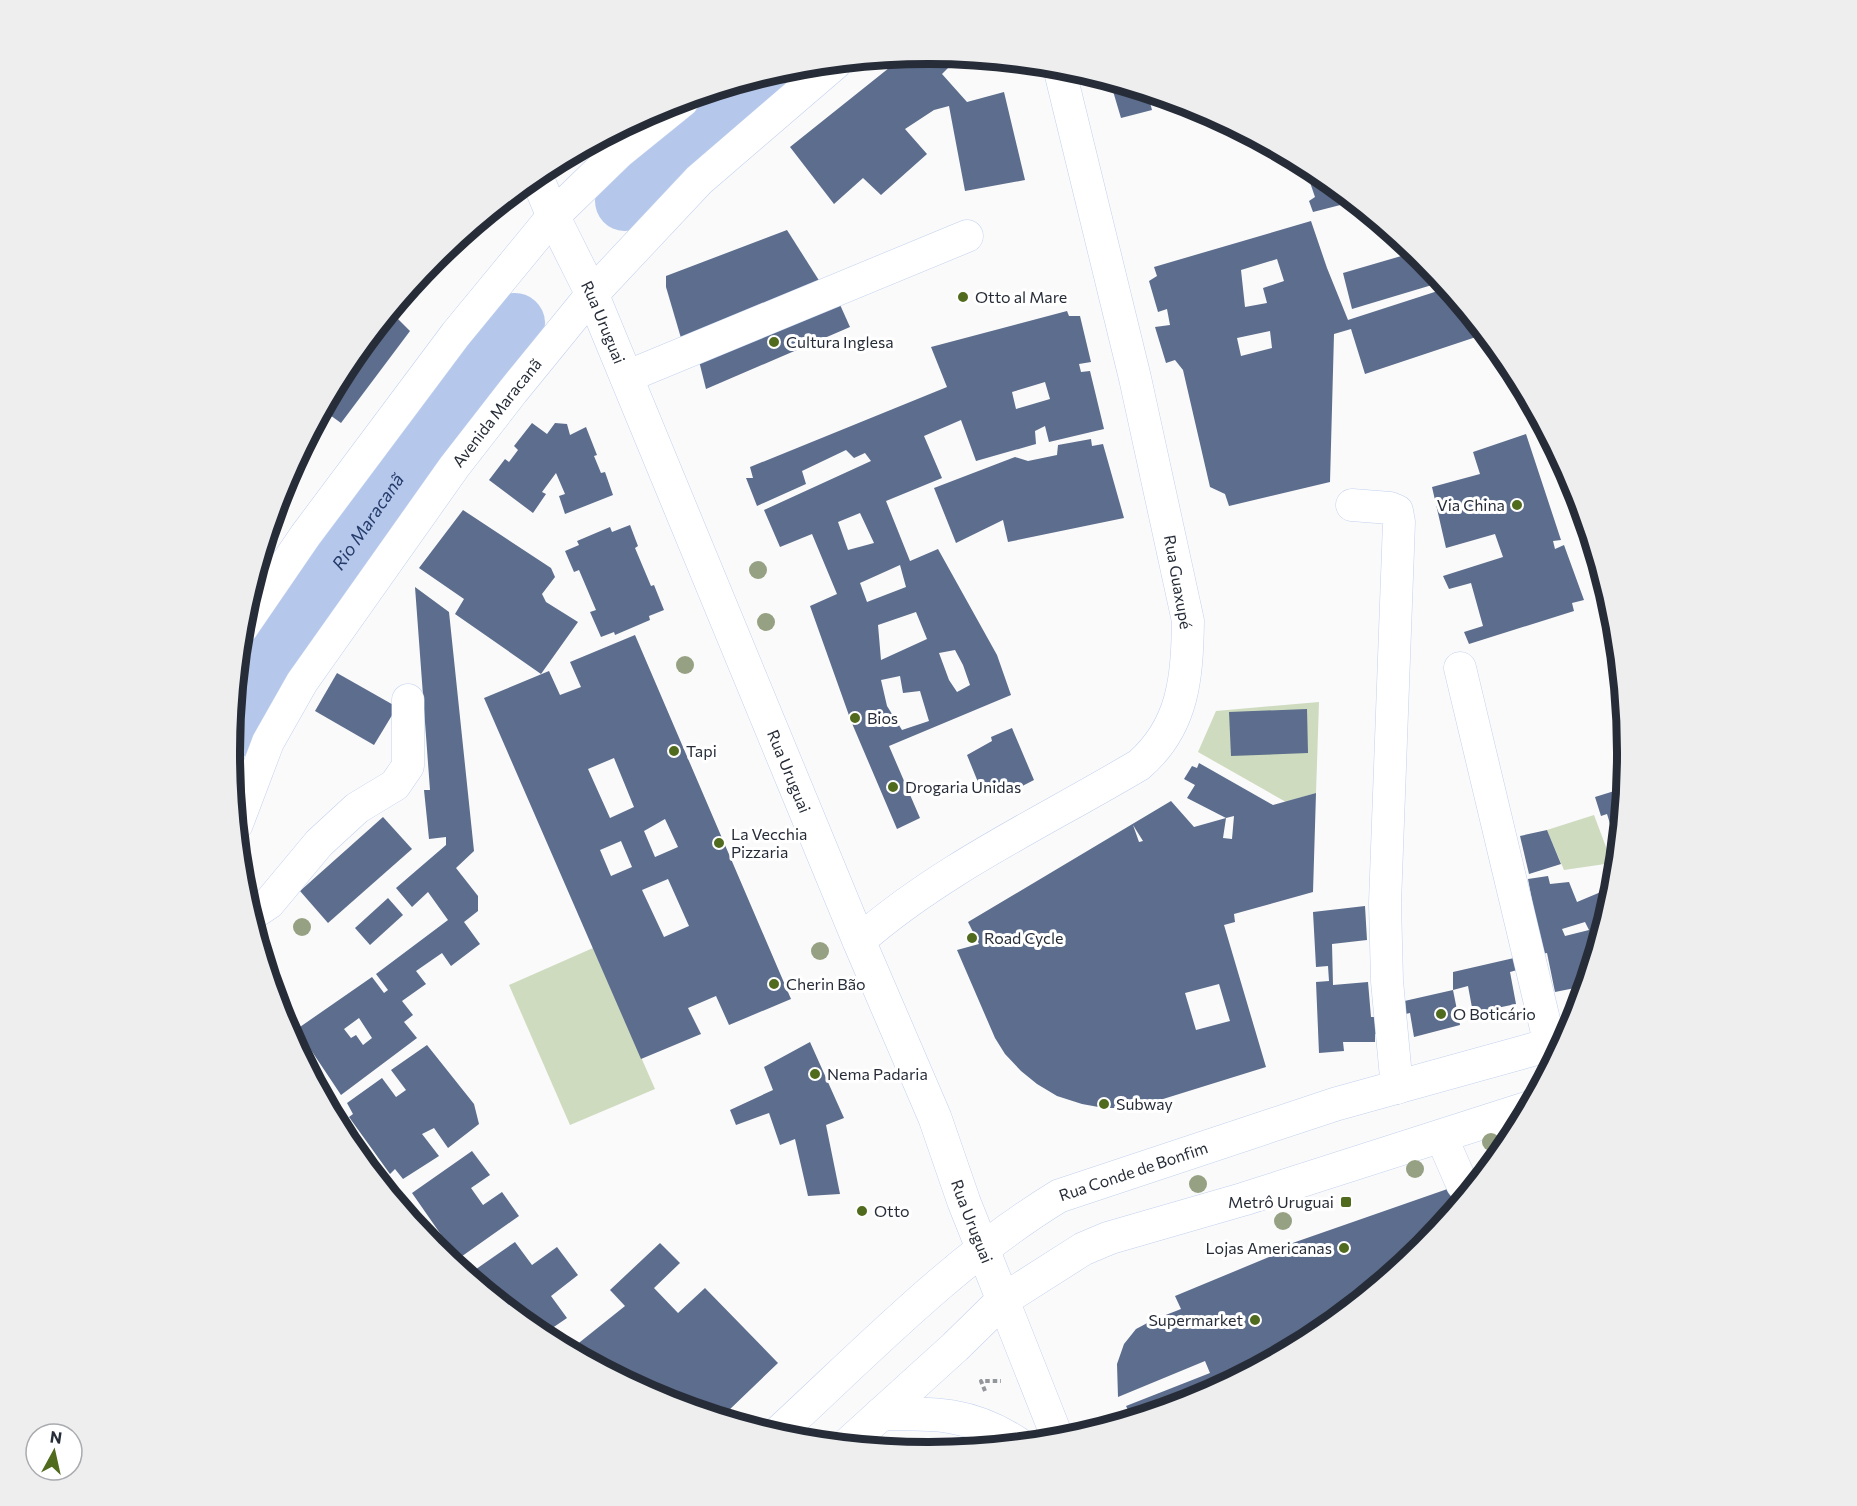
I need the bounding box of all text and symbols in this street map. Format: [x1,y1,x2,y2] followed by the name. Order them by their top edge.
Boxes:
[578,277,630,366] street label: Rua Uruguai
[975,287,1067,306] place label: Otto al Mare
[956,290,970,304] marker: Otto al Mare
[786,332,894,351] place label: Cultura Inglesa
[767,335,781,349] marker: Cultura Inglesa
[448,354,545,470] street label: Avenida Maracanã
[327,469,409,574] water label: Rio Maracanã
[1437,495,1505,514] place label: Via China
[1510,498,1524,512] marker: Via China
[1161,533,1196,631] street label: Rua Guaxupé
[867,708,898,727] place label: Bios
[848,711,862,725] marker: Bios
[764,727,815,816] street label: Rua Uruguai
[686,741,717,760] place label: Tapi
[667,744,681,758] marker: Tapi
[905,777,1021,796] place label: Drogaria Unidas
[886,780,900,794] marker: Drogaria Unidas
[731,824,807,861] place label: La Vecchia Pizzaria
[712,836,726,850] marker: La Vecchia Pizzaria
[984,928,1063,947] place label: Road Cycle
[965,931,979,945] marker: Road Cycle
[786,974,866,993] place label: Cherin Bão
[767,977,781,991] marker: Cherin Bão
[1453,1004,1536,1023] place label: O Boticário
[1434,1007,1448,1021] marker: O Boticário
[827,1064,928,1083] place label: Nema Padaria
[808,1067,822,1081] marker: Nema Padaria
[1116,1094,1173,1113] place label: Subway
[1097,1097,1111,1111] marker: Subway
[1056,1137,1210,1204] street label: Rua Conde de Bonfim
[948,1177,997,1266] street label: Rua Uruguai
[1228,1192,1334,1211] place label: Metrô Uruguai
[1339,1195,1353,1209] marker: Metrô Uruguai
[874,1201,910,1220] place label: Otto
[855,1204,869,1218] marker: Otto
[1205,1238,1332,1257] place label: Lojas Americanas
[1337,1241,1351,1255] marker: Lojas Americanas
[1148,1310,1243,1329] place label: Supermarket
[1248,1313,1262,1327] marker: Supermarket
[24,1422,84,1482] north arrow
[49,1426,63,1447] text: N

